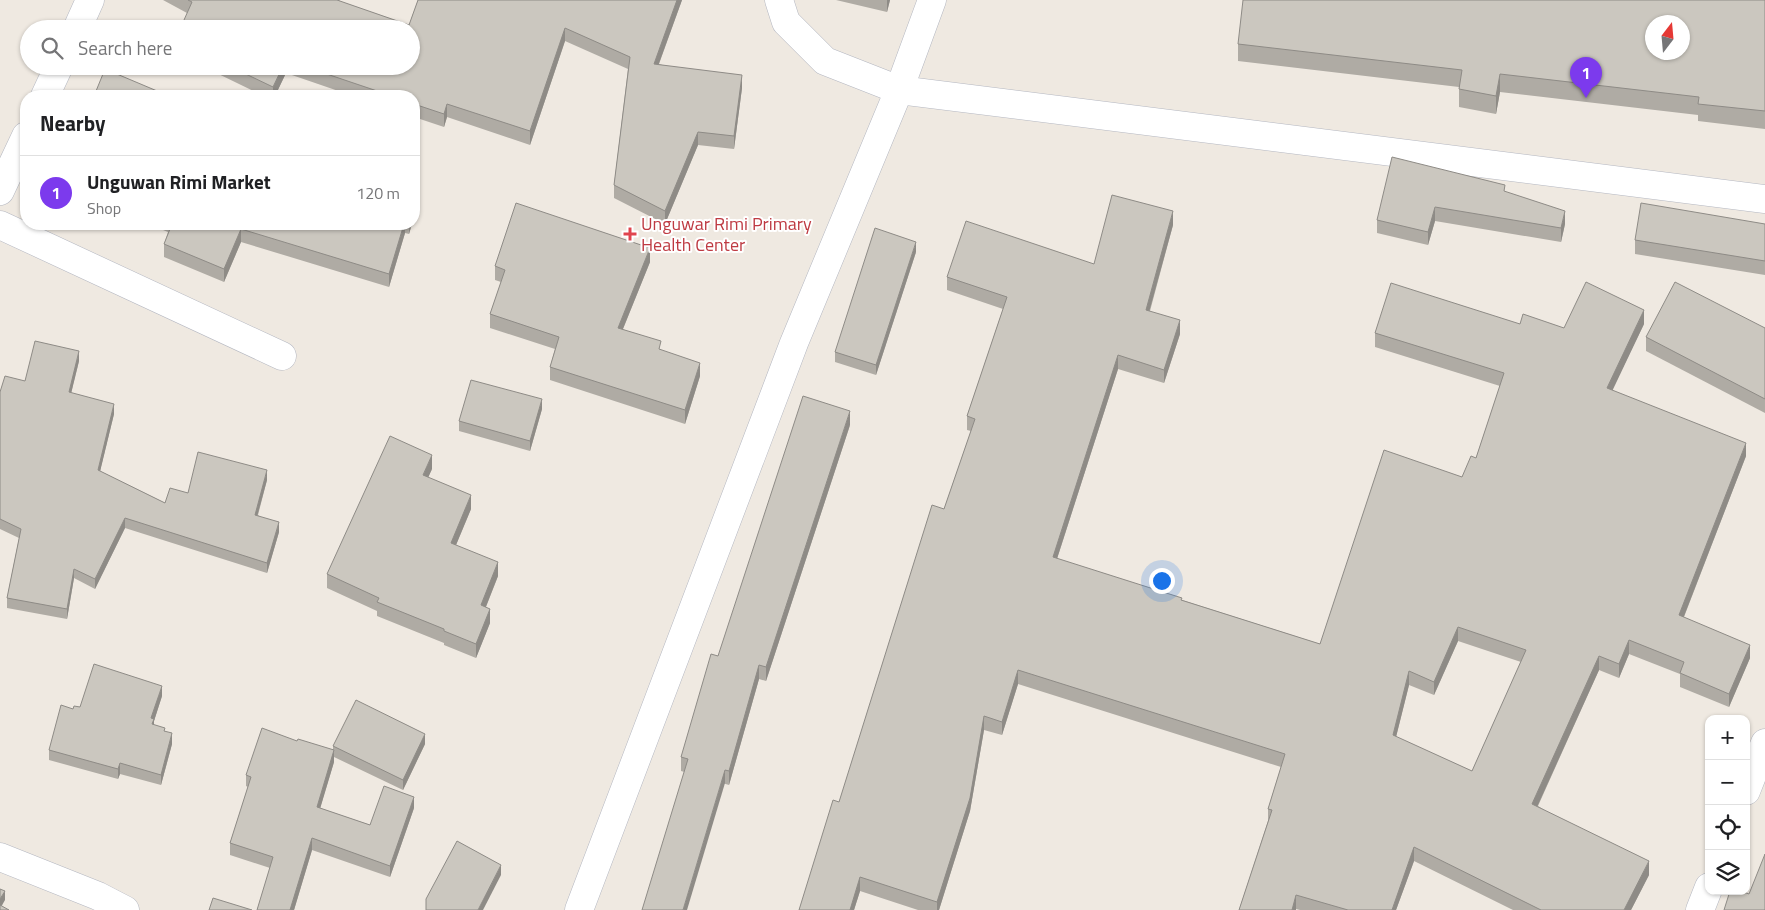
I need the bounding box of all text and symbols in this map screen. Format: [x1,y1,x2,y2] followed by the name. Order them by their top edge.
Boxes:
[1645,15,1690,60] north arrow
[20,20,420,75] search box
[78,33,172,62] text: Search here
[38,34,66,62] icon: search
[1570,57,1602,98] pin: 1
[40,107,105,139] text: Nearby
[87,167,271,196] text: Unguwan Rimi Market
[52,181,60,205] text: 1
[356,181,400,205] text: 120 m
[87,196,121,220] text: Shop
[641,210,812,258] place label: Unguwar Rimi Primary Health Center
[623,227,637,241] marker: Unguwar Rimi Primary Health Center
[1149,568,1175,594] your location
[1705,715,1750,895] map controls
[1705,715,1750,760] button: +
[1705,760,1750,805] button: −
[1705,805,1750,850] button: locate
[1705,850,1750,895] button: layers

